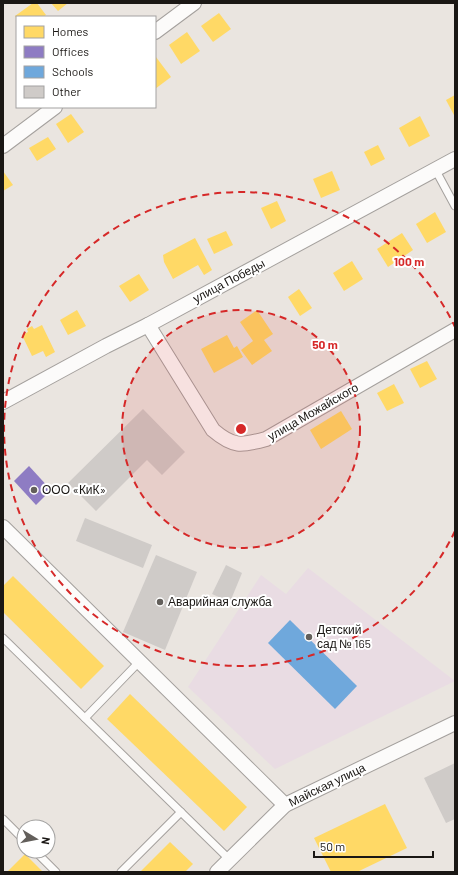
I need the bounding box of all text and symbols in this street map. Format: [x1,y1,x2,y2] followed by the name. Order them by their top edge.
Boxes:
[16,16,156,108] legend
[52,24,89,38] text: Homes
[52,44,89,58] text: Offices
[52,64,93,78] text: Schools
[52,84,82,98] text: Other
[394,254,424,268] text: 100 m
[190,255,267,306] street label: улица Победы
[312,337,338,351] text: 50 m
[265,379,361,444] street label: улица Можайского
[234,422,248,436] centre of rings
[42,482,106,496] place label: ООО «КиК»
[29,485,39,495] marker: ООО «КиК»
[168,594,272,609] place label: Аварийная служба
[155,597,165,607] marker: Аварийная служба
[317,622,371,651] place label: Детский сад № 165
[304,632,314,642] marker: Детский сад № 165
[286,759,368,810] street label: Майская улица
[16,819,56,859] north arrow
[314,833,433,859] scale bar
[39,836,53,846] text: N
[320,839,345,853] text: 50 m

